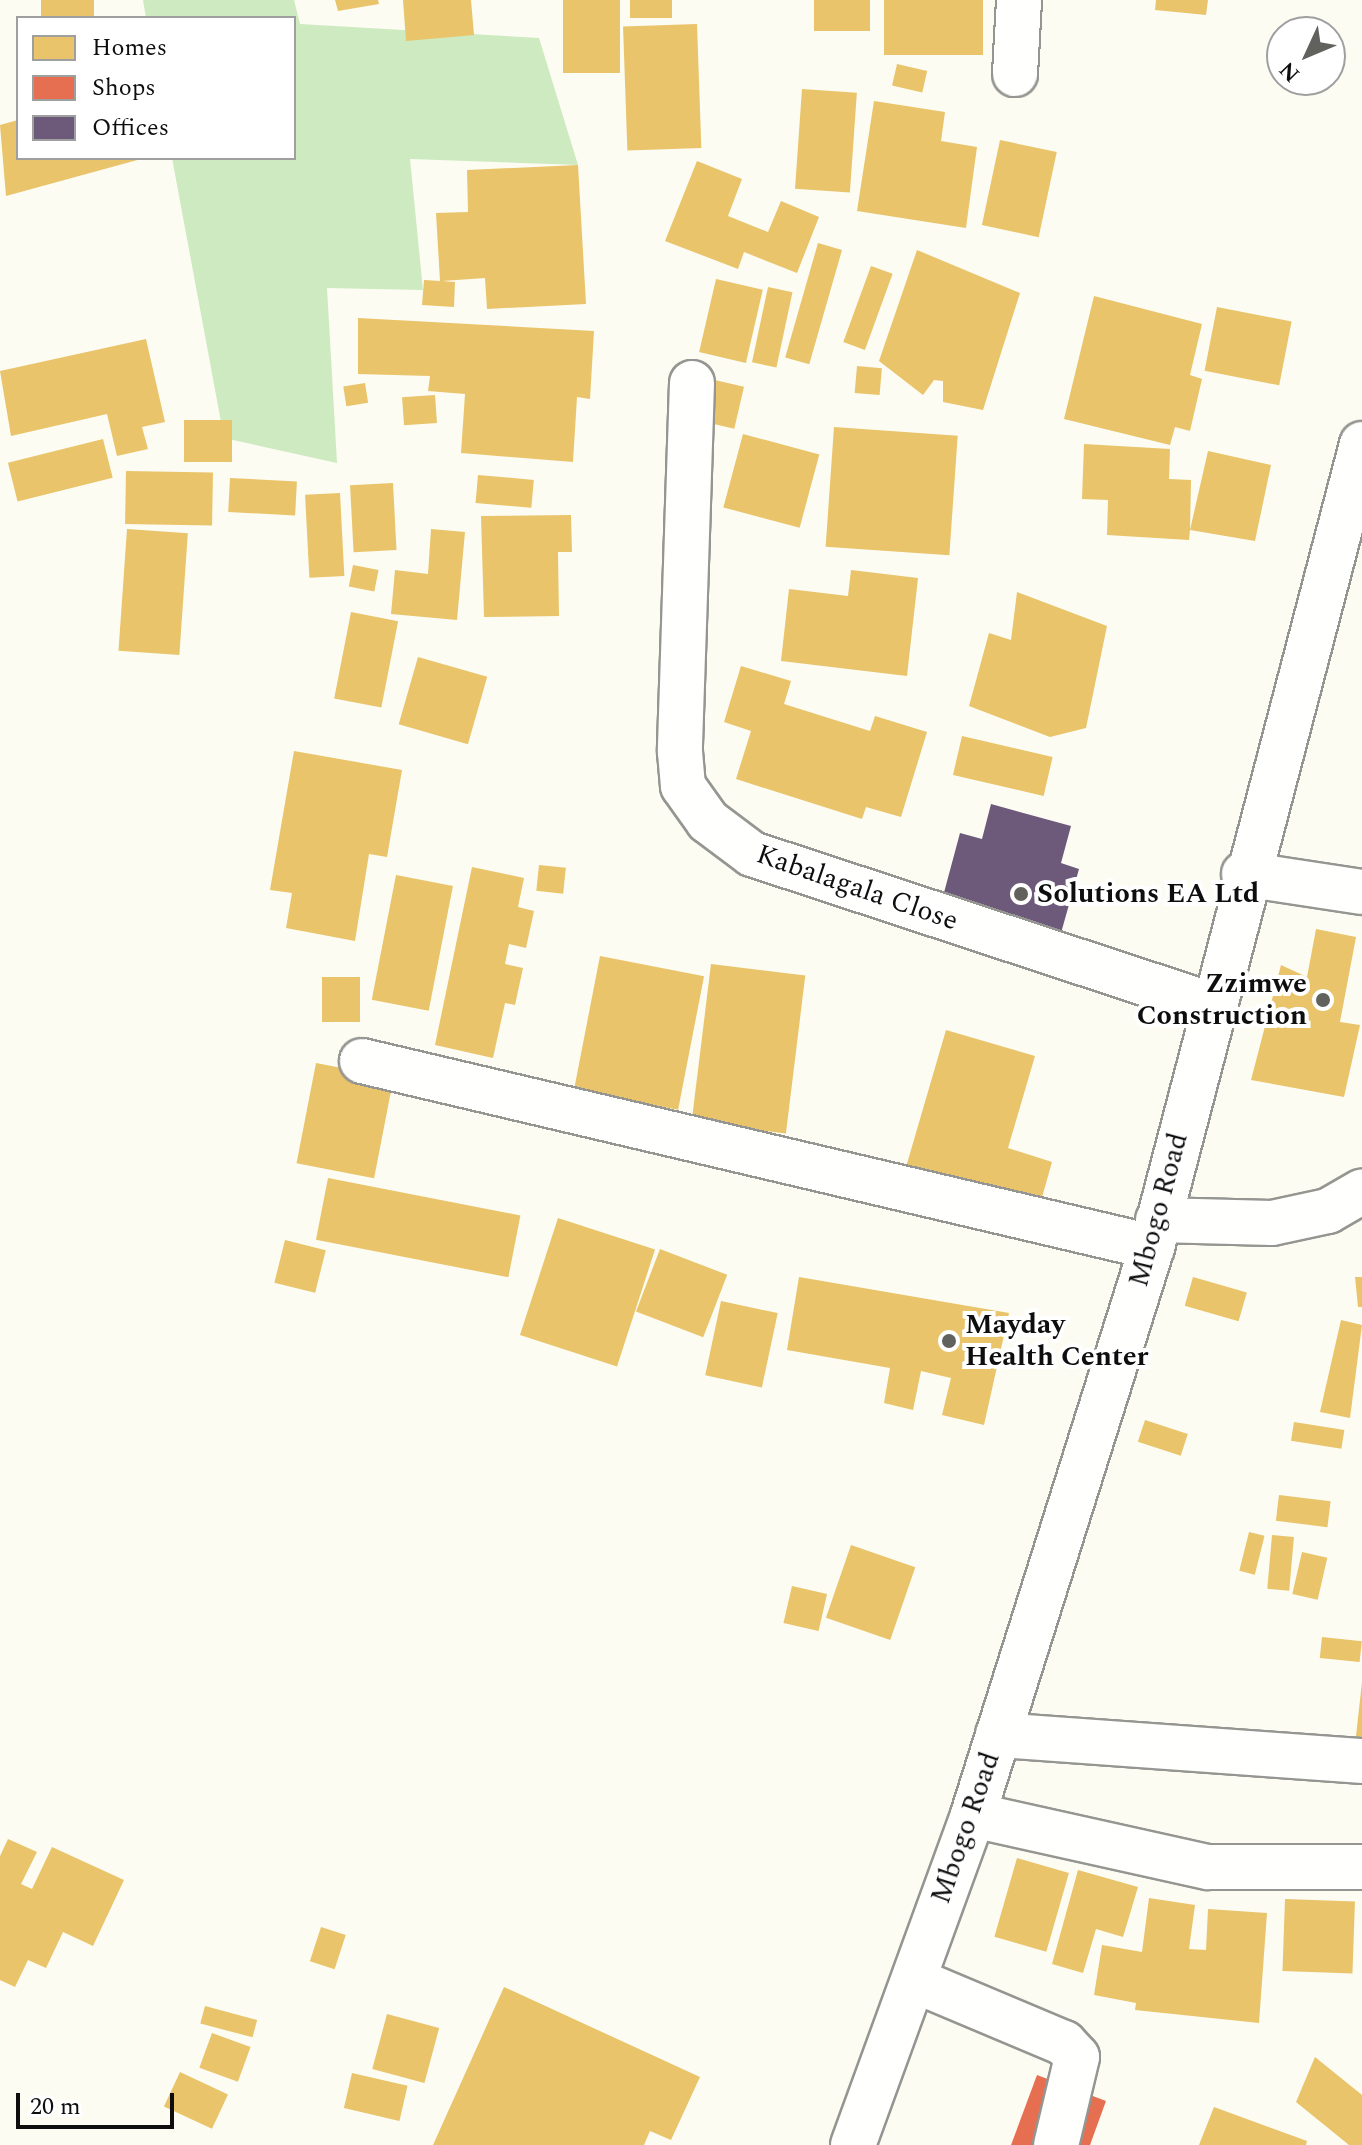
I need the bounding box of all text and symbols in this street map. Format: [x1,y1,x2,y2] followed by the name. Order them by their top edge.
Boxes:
[16,16,296,160] legend
[1266,16,1346,96] north arrow
[92,30,167,66] text: Homes
[1272,54,1308,90] text: N
[92,70,156,106] text: Shops
[92,110,169,146] text: Offices
[752,838,962,938] street label: Kabalagala Close
[1037,877,1259,911] place label: Solutions EA Ltd
[1012,885,1030,903] marker: Solutions EA Ltd
[1137,967,1307,1033] place label: Zzimwe Construction
[1314,991,1332,1009] marker: Zzimwe Construction
[1122,1129,1196,1291] street label: Mbogo Road
[965,1308,1148,1374] place label: Mayday Health Center
[940,1332,958,1350] marker: Mayday Health Center
[924,1748,1008,1908] street label: Mbogo Road
[20,2077,178,2127] scale bar
[30,2089,81,2125] text: 20 m

